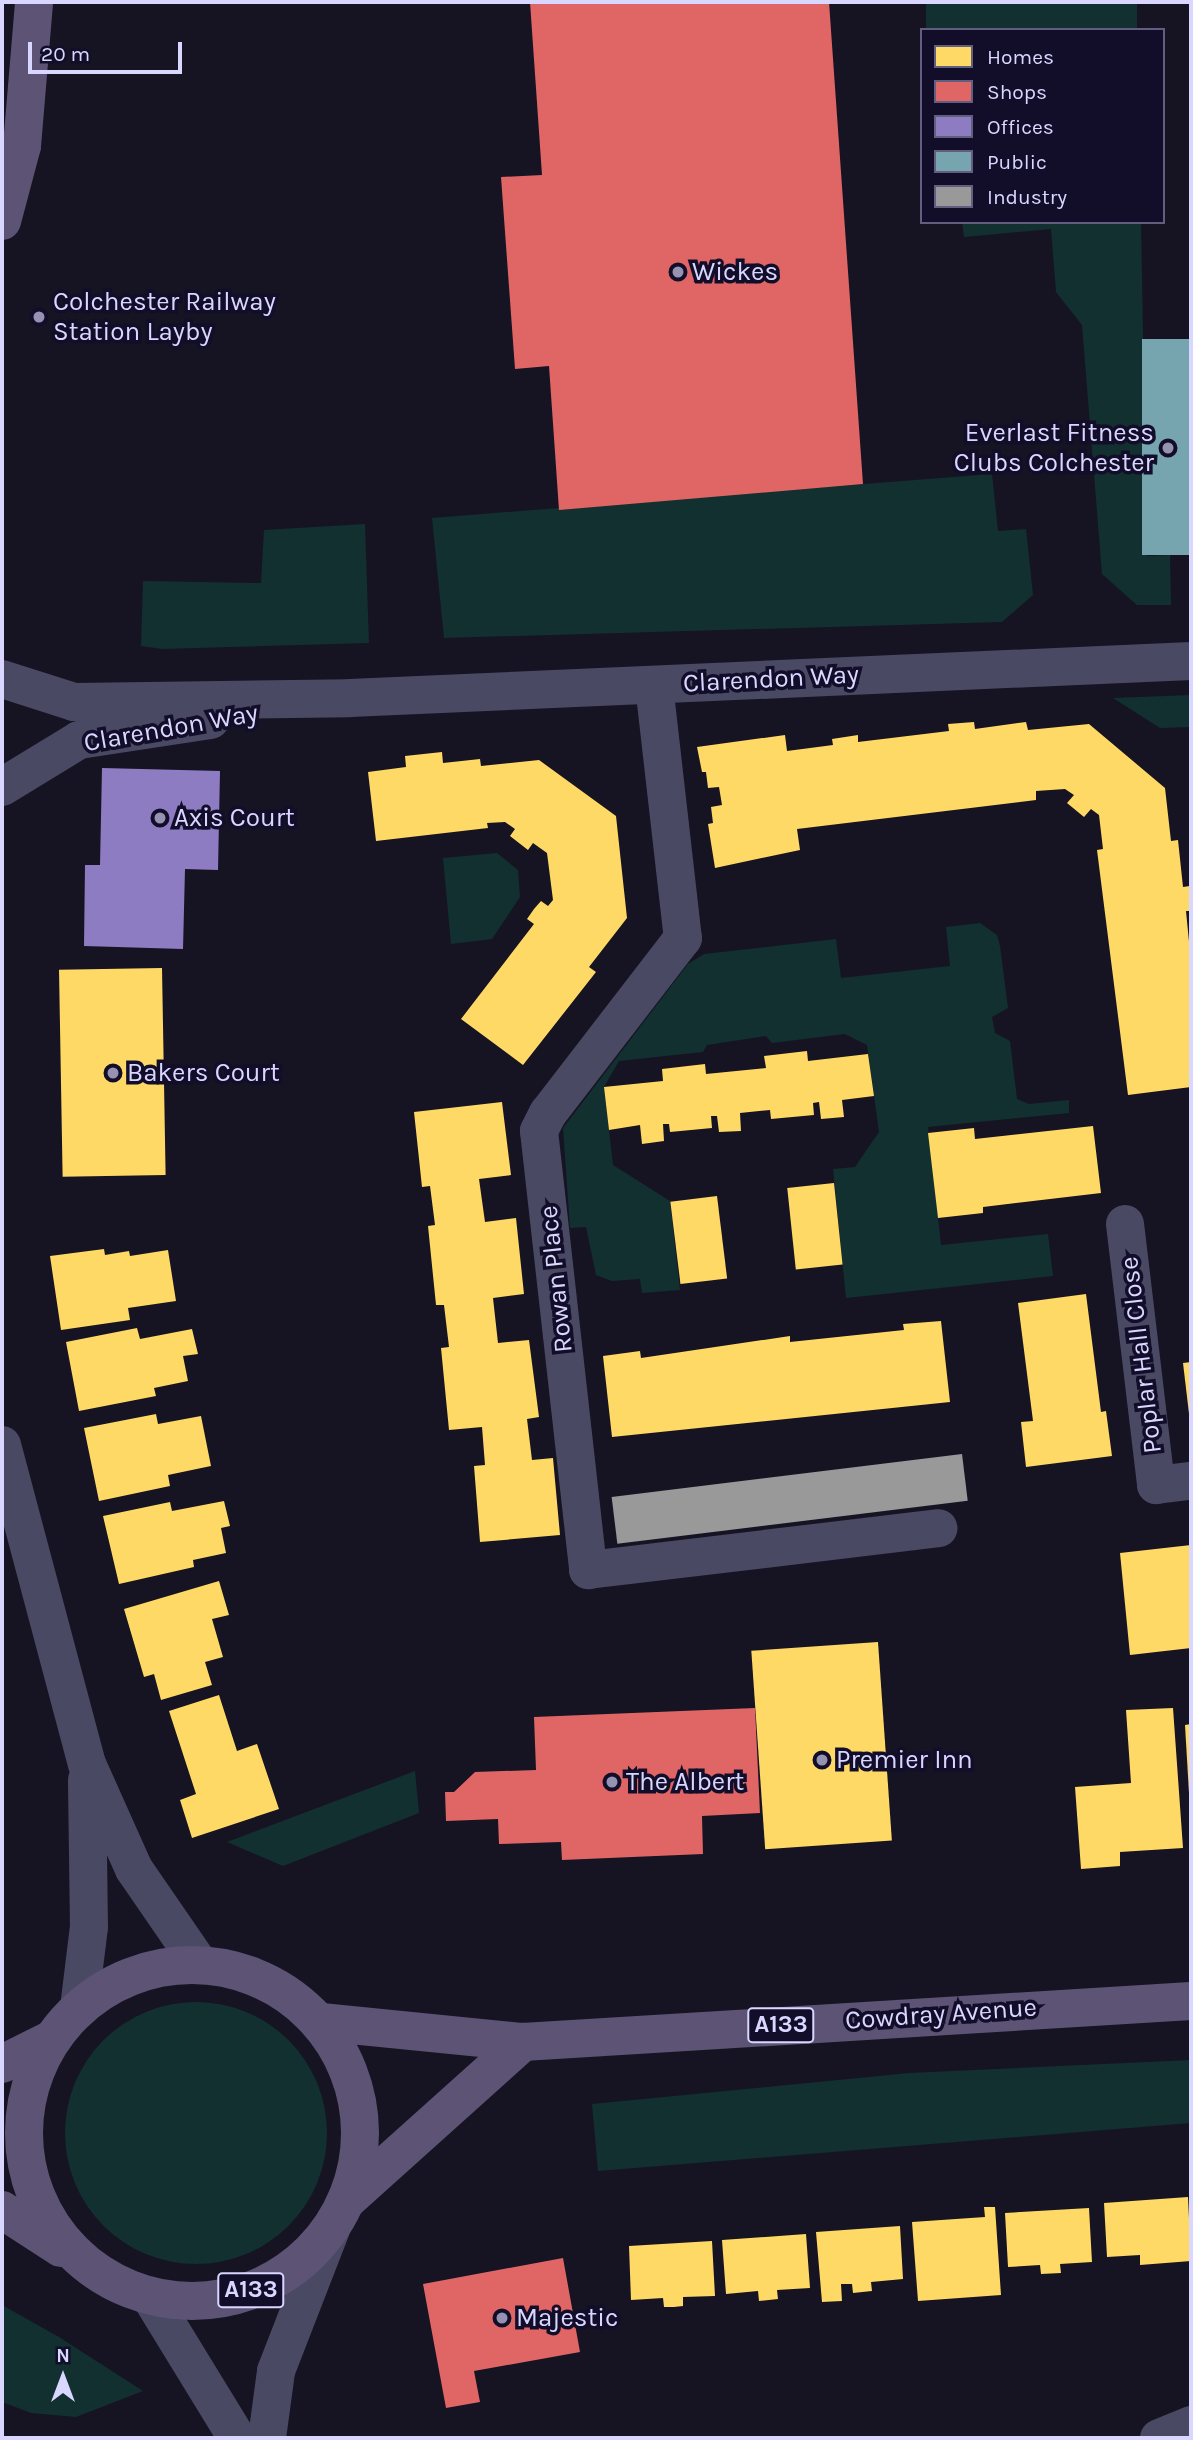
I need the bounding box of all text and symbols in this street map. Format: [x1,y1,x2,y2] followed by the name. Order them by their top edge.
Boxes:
[32,28,186,72] scale bar
[920,28,1165,224] legend
[41,42,90,66] text: 20 m
[987,45,1054,69] text: Homes
[987,80,1047,104] text: Shops
[987,115,1054,139] text: Offices
[987,150,1047,174] text: Public
[987,185,1067,209] text: Industry
[692,256,778,288] place label: Wickes
[670,264,686,280] marker: Wickes
[53,286,276,348] place label: Colchester Railway Station Layby
[31,309,47,325] marker: Colchester Railway Station Layby
[954,417,1154,478] place label: Everlast Fitness Clubs Colchester
[1160,440,1176,456] marker: Everlast Fitness Clubs Colchester
[682,659,860,699] street label: Clarendon Way
[81,697,261,759] street label: Clarendon Way
[174,802,295,834] place label: Axis Court
[152,810,168,826] marker: Axis Court
[127,1057,280,1089] place label: Bakers Court
[105,1065,121,1081] marker: Bakers Court
[533,1204,579,1354] street label: Rowan Place
[1113,1255,1169,1455] street label: Poplar Hall Close
[836,1744,973,1776] place label: Premier Inn
[814,1752,830,1768] marker: Premier Inn
[626,1766,744,1798] place label: The Albert
[604,1774,620,1790] marker: The Albert
[844,1992,1038,2036] street label: Cowdray Avenue
[746,2004,816,2046] road number: A133
[216,2270,286,2311] road number: A133
[516,2302,618,2334] place label: Majestic
[494,2310,510,2326] marker: Majestic
[28,2342,98,2412] north arrow
[56,2345,70,2367] text: N

